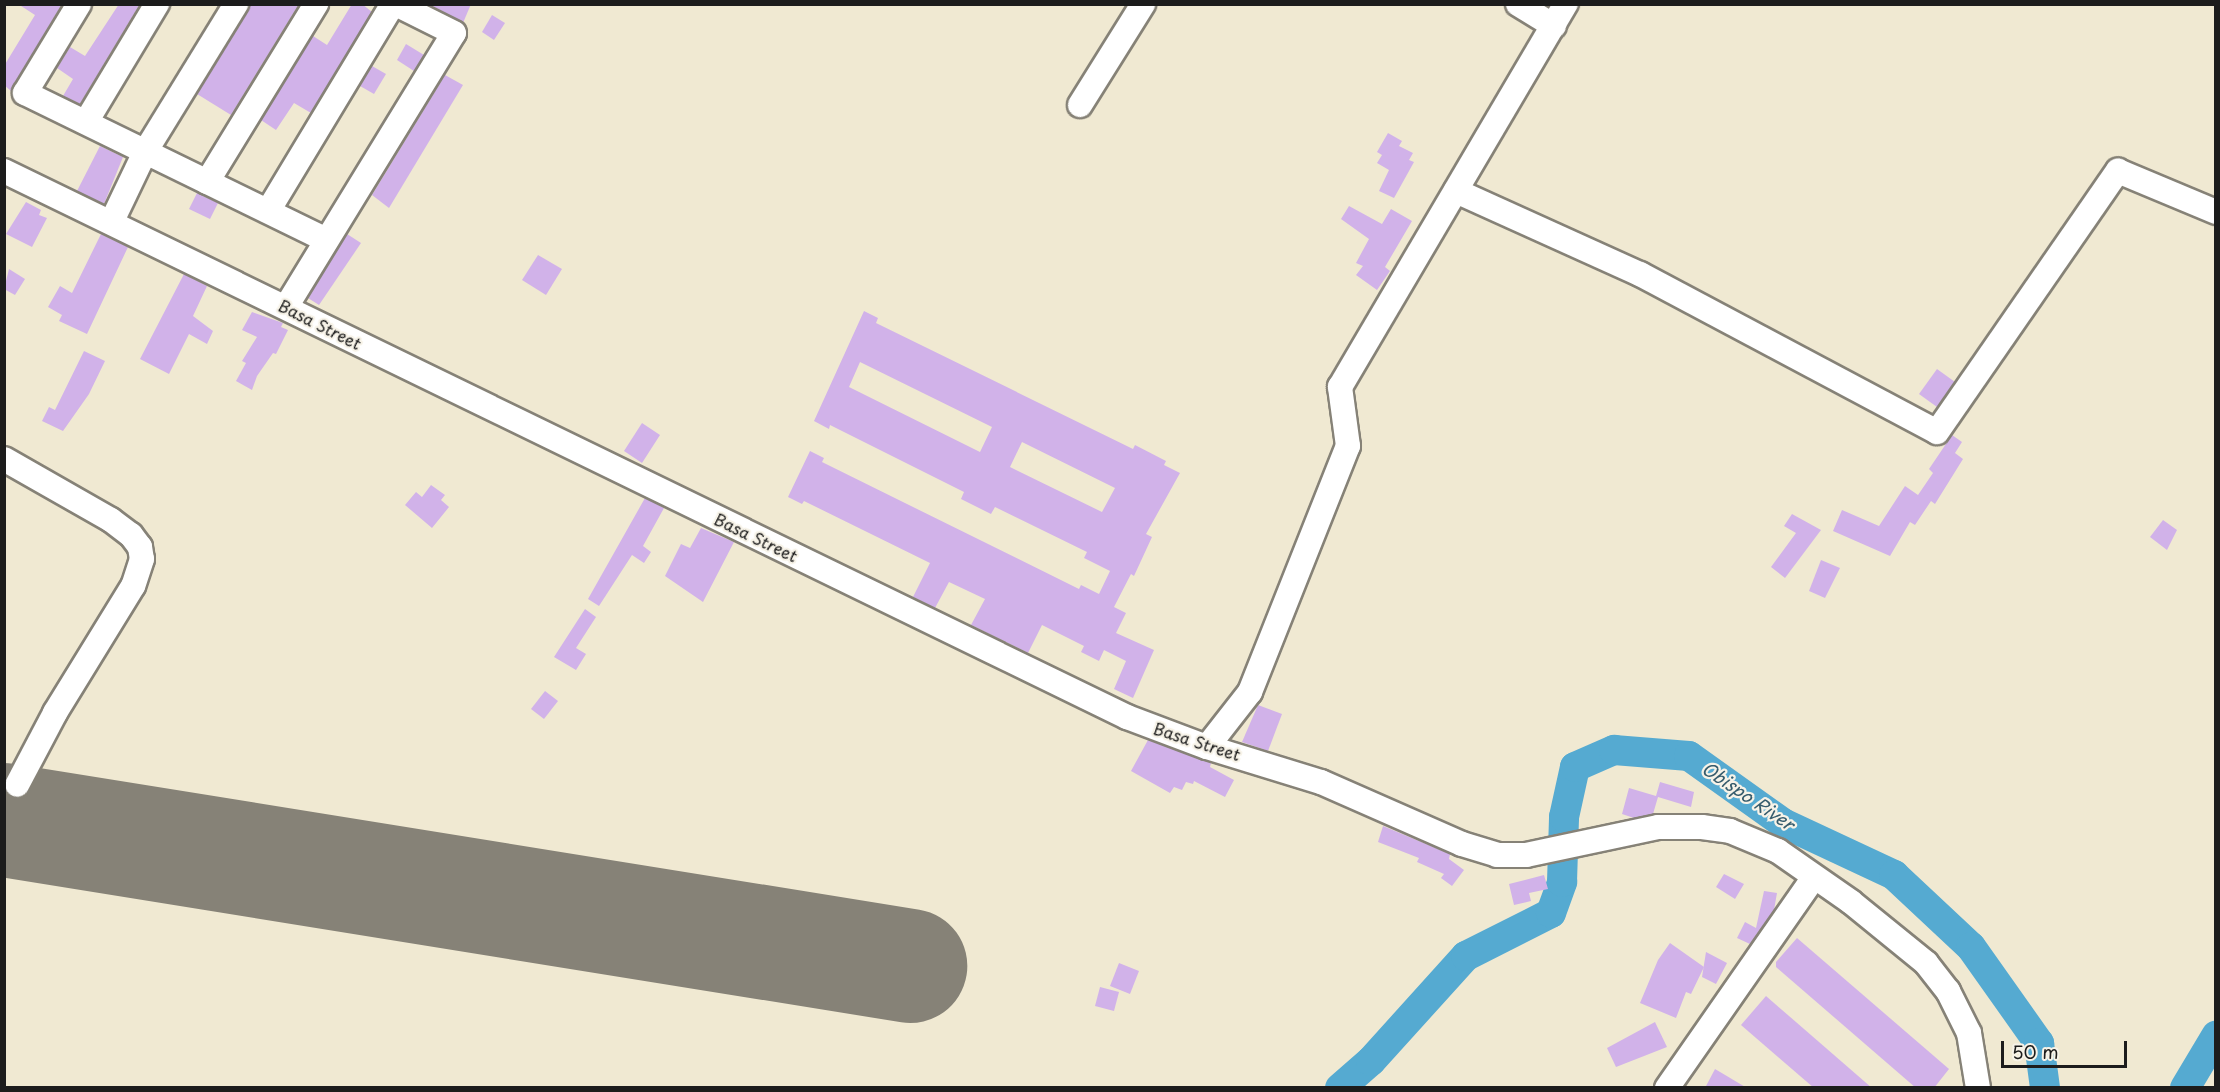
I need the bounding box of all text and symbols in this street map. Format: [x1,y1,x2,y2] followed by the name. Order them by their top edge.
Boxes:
[275,295,365,353] street label: Basa Street
[711,508,801,566] street label: Basa Street
[1151,718,1243,764] street label: Basa Street
[1697,757,1799,835] water label: Obispo River
[2004,1029,2130,1067] scale bar
[2012,1038,2059,1065] text: 50 m

